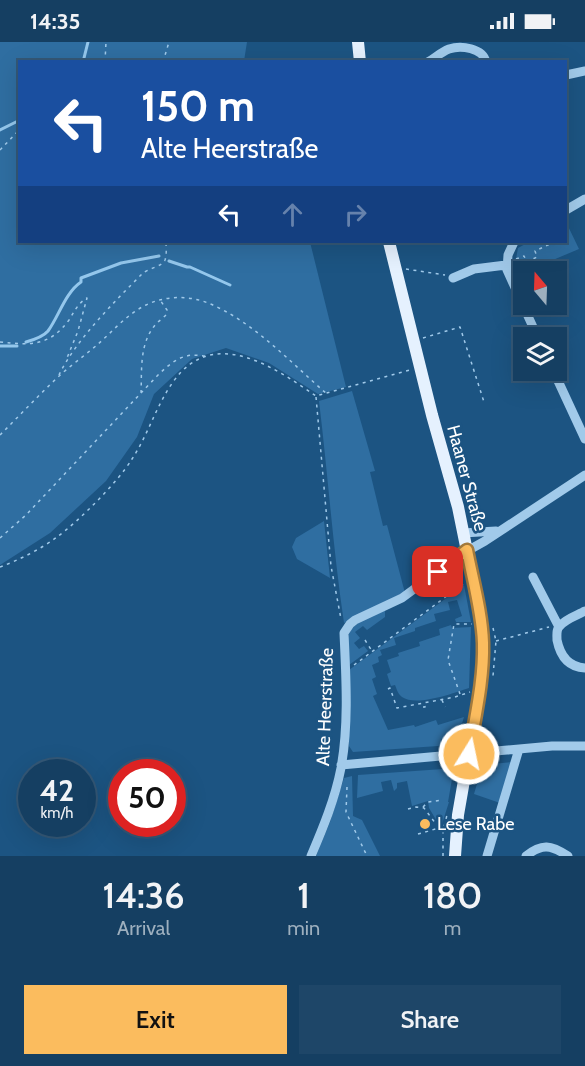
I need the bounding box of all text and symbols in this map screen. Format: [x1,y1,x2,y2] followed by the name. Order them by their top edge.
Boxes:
[30,8,80,35] text: 14:35
[141,80,255,132] text: 150 m
[42,84,120,162] icon: left
[141,132,318,165] text: Alte Heerstraße
[213,198,246,231] icon: left
[276,198,309,231] icon: ahead
[339,198,372,231] icon: right
[513,261,567,315] north arrow
[513,261,567,381] map controls
[513,327,567,381] button: layers
[442,423,492,533] street label: Haaner Straße
[412,546,463,597] pin
[421,555,454,588] icon: arrive
[312,648,338,766] street label: Alte Heerstraße
[437,722,501,786] position arrow
[108,759,186,837] speed limit sign: 50
[40,772,74,809] text: 42
[41,804,73,822] text: km/h
[437,813,514,835] place label: Lese Rabe
[418,817,432,831] marker: Lese Rabe
[103,873,185,917] text: 14:36
[297,873,310,917] text: 1
[423,873,482,917] text: 180
[117,916,170,940] text: Arrival
[287,916,320,940] text: min
[444,916,461,940] text: m
[24,985,287,1054] button: Exit
[299,985,561,1054] button: Share

